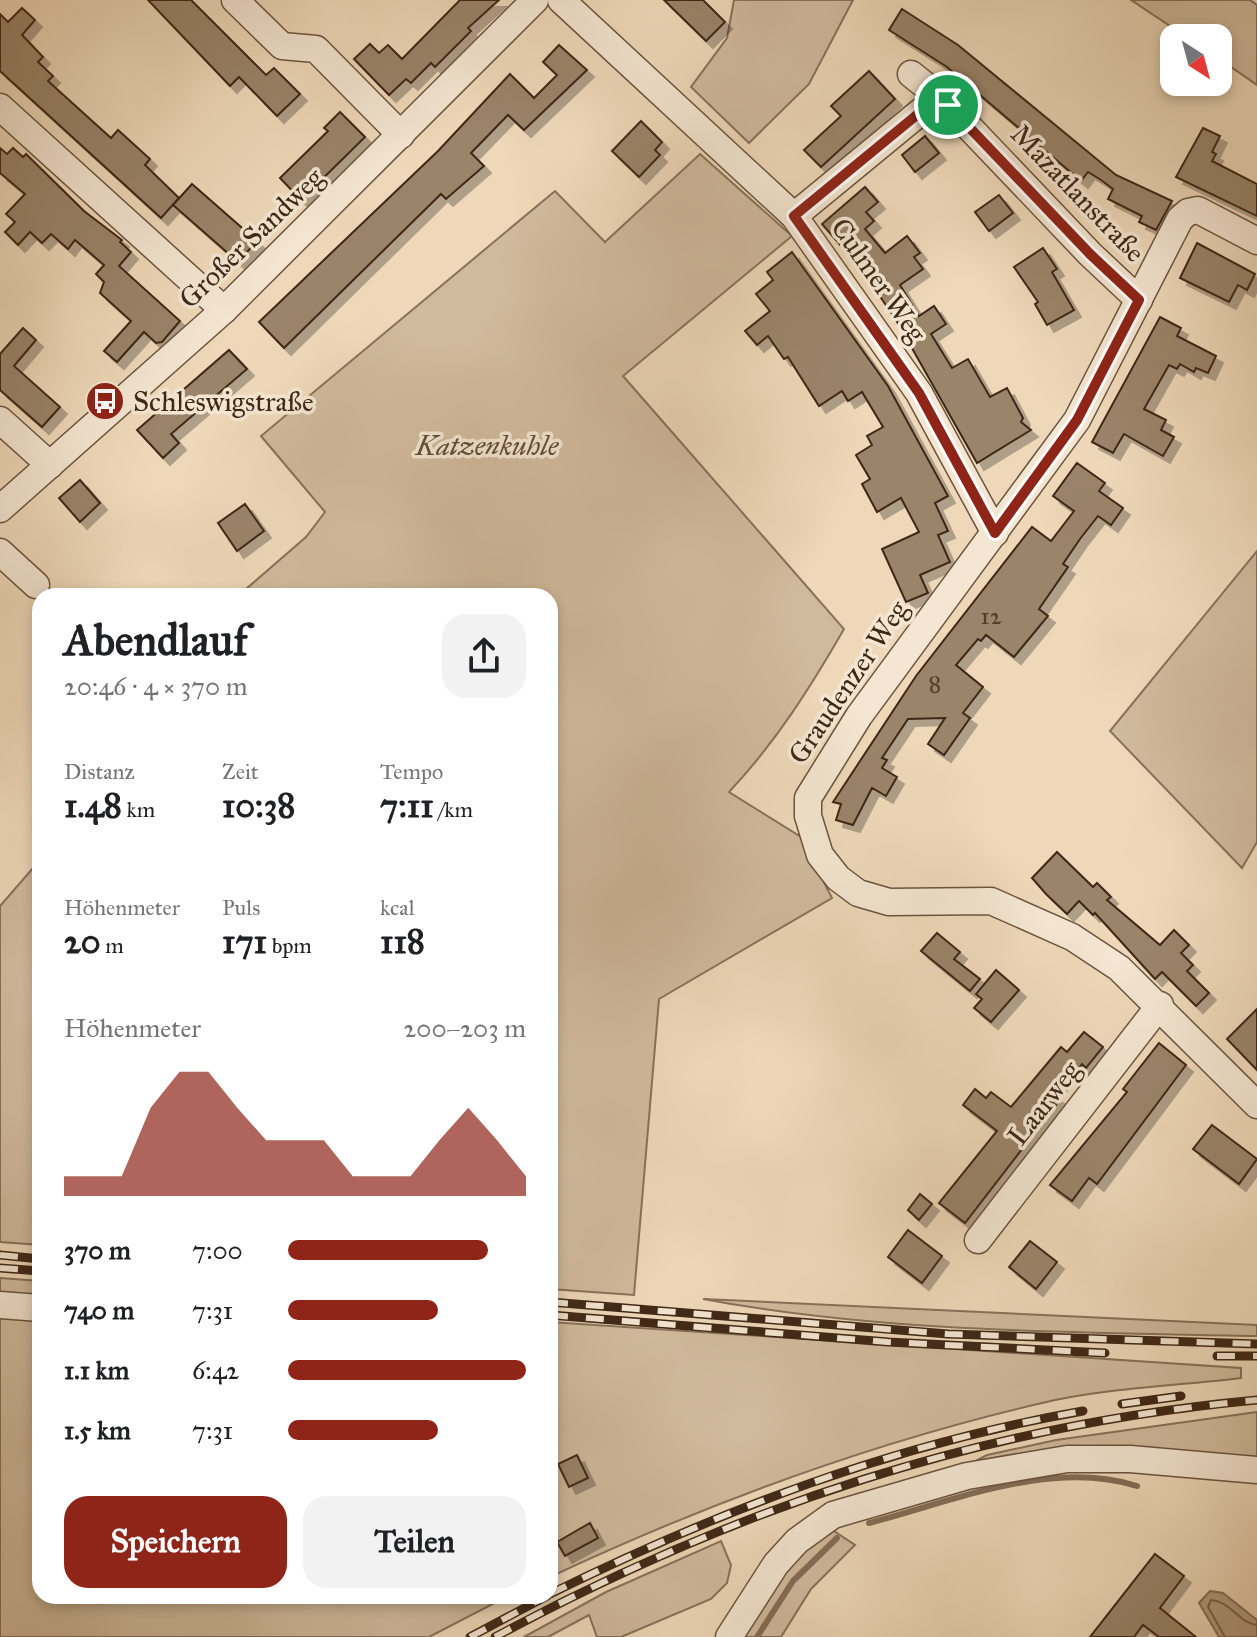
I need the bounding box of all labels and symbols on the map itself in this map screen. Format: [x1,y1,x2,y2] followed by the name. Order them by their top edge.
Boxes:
[1160,24,1232,96] north arrow
[914,71,982,139] pin
[1003,117,1153,269] street label: Mazatlanstraße
[171,160,331,316] street label: Großer Sandweg
[824,211,935,350] street label: Culmer Weg
[84,380,126,422] bus stop icon: Schleswigstraße
[133,384,314,419] place label: Schleswigstraße
[414,428,559,463] park label: Katzenkuhle
[780,593,916,770] street label: Graudenzer Weg
[980,601,1002,631] house number: 12
[929,669,941,699] house number: 8
[1000,1053,1088,1152] street label: Laarweg

